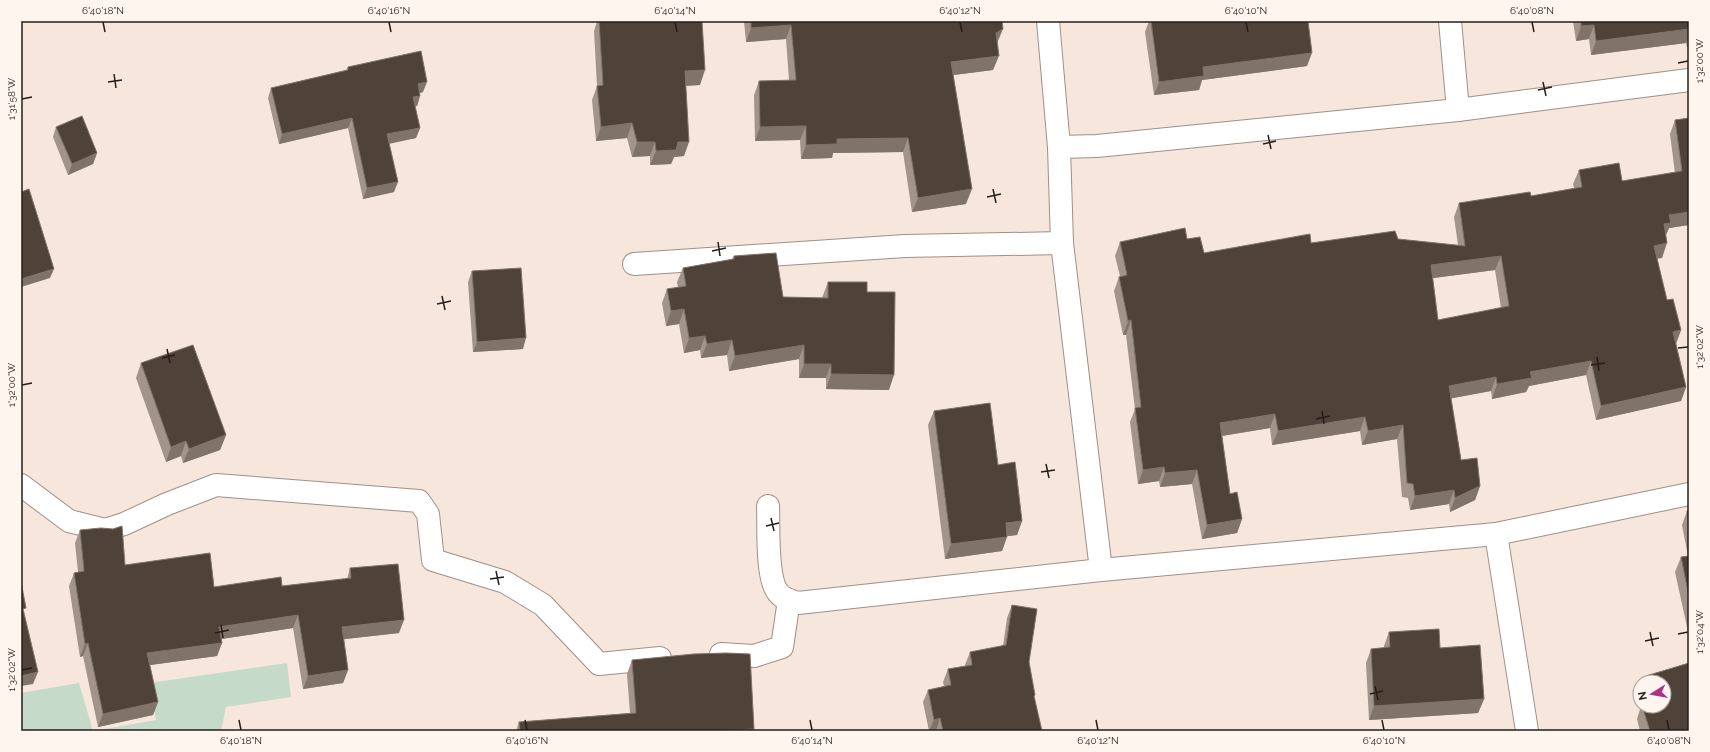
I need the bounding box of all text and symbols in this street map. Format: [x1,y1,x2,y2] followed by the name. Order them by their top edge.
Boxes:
[82,5,124,16] text: 6°40'18"N
[368,5,410,16] text: 6°40'16"N
[654,5,696,16] text: 6°40'14"N
[939,5,981,16] text: 6°40'12"N
[1225,5,1267,16] text: 6°40'10"N
[1510,5,1554,16] text: 6°40'08"N
[1694,38,1705,83] text: 1°32'00"W
[6,77,17,120] text: 1°31'58"W
[1694,325,1705,369] text: 1°32'02"W
[6,362,17,407] text: 1°32'00"W
[1694,609,1705,654] text: 1°32'04"W
[6,648,17,692] text: 1°32'02"W
[1632,674,1672,714] north arrow
[1635,690,1650,701] text: N
[220,735,262,746] text: 6°40'18"N
[506,735,548,746] text: 6°40'16"N
[791,735,833,746] text: 6°40'14"N
[1077,735,1119,746] text: 6°40'12"N
[1363,735,1405,746] text: 6°40'10"N
[1647,735,1691,746] text: 6°40'08"N

